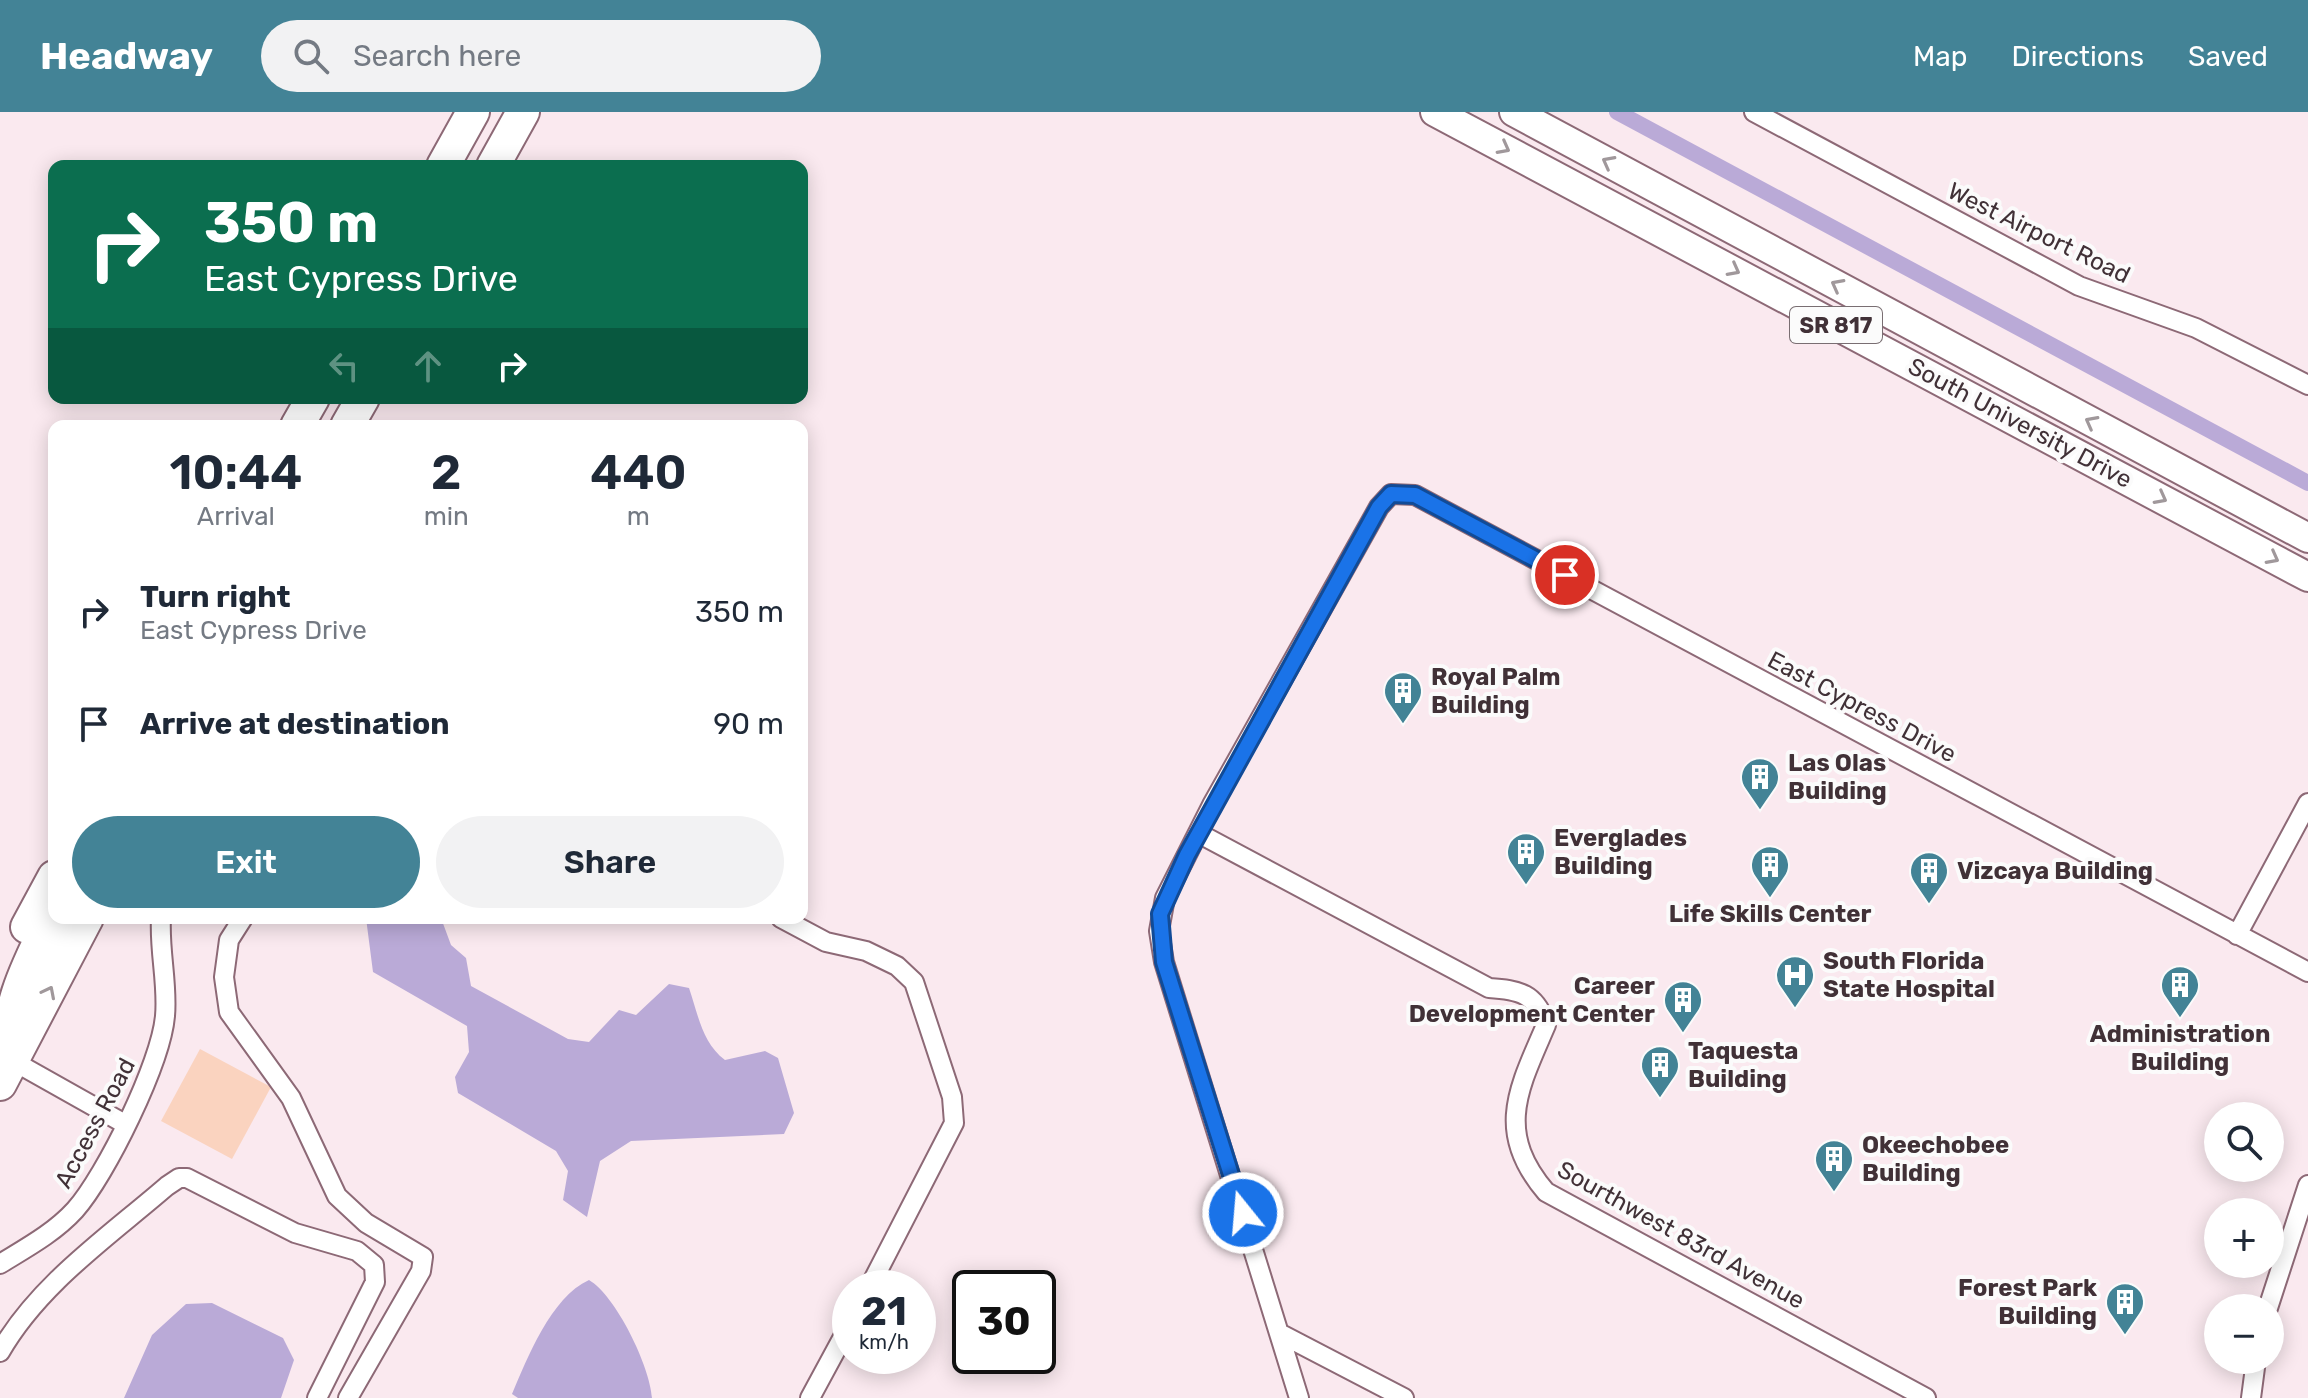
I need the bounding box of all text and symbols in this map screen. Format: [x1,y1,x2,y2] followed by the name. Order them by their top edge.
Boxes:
[261,20,821,92] search box
[40,33,213,79] text: Headway
[289,34,333,78] icon: search
[353,38,521,74] text: Search here
[1913,40,1967,73] text: Map
[2011,40,2144,73] text: Directions
[2188,40,2268,73] text: Saved
[1496,138,1511,153] one-way arrow
[1602,157,1617,172] one-way arrow
[1943,177,2135,289] street label: West Airport Road
[204,190,378,256] text: 350 m
[72,192,176,296] icon: right
[204,257,518,300] text: East Cypress Drive
[1725,261,1740,276] one-way arrow
[1831,280,1846,295] one-way arrow
[1790,307,1882,343] road number: SR 817
[322,344,366,388] icon: left
[406,344,450,388] icon: ahead
[490,344,534,388] icon: right
[1903,352,2137,494] street label: South University Drive
[2085,416,2100,431] one-way arrow
[170,444,302,501] text: 10:44
[431,444,461,501] text: 2
[590,444,686,501] text: 440
[2152,488,2166,504] one-way arrow
[197,501,275,532] text: Arrival
[424,501,469,532] text: min
[627,501,650,532] text: m
[1531,541,1599,609] pin
[2264,548,2279,563] one-way arrow
[1543,553,1587,597] icon: arrive
[140,579,291,615] text: Turn right
[72,590,116,634] icon: right
[695,594,784,630] text: 350 m
[140,615,367,646] text: East Cypress Drive
[1763,646,1961,768] street label: East Cypress Drive
[1431,663,1560,719] place label: Royal Palm Building
[1382,670,1424,725] building icon: Royal Palm Building
[72,702,116,746] icon: arrive
[140,706,450,742] text: Arrive at destination
[713,706,784,742] text: 90 m
[1788,749,1887,805] place label: Las Olas Building
[1739,756,1781,811] building icon: Las Olas Building
[72,816,420,908] button: Exit
[436,816,784,908] button: Share
[1554,824,1687,880] place label: Everglades Building
[1505,831,1547,886] building icon: Everglades Building
[1749,844,1791,899] building icon: Life Skills Center
[1908,850,1950,905] building icon: Vizcaya Building
[1957,857,2153,885] place label: Vizcaya Building
[1669,900,1871,928] place label: Life Skills Center
[1823,947,1995,1003] place label: South Florida State Hospital
[1774,954,1816,1009] hospital icon: South Florida State Hospital
[2159,964,2201,1019] building icon: Administration Building
[1409,972,1655,1028] place label: Career Development Center
[1662,979,1704,1034] building icon: Career Development Center
[39,985,54,1000] one-way arrow
[2090,1020,2270,1076] place label: Administration Building
[1688,1037,1799,1093] place label: Taquesta Building
[1639,1044,1681,1099] building icon: Taquesta Building
[49,1053,141,1193] street label: Access Road
[2204,1102,2284,1374] map controls
[2204,1102,2284,1182] button: search
[1862,1131,2009,1187] place label: Okeechobee Building
[1813,1138,1855,1193] building icon: Okeechobee Building
[1553,1155,1809,1315] street label: Sourthwest 83rd Avenue
[1201,1171,1285,1255] position arrow
[2204,1198,2284,1278] button: +
[952,1270,1056,1374] speed limit sign: 30
[1958,1274,2097,1330] place label: Forest Park Building
[2104,1281,2146,1336] building icon: Forest Park Building
[861,1288,907,1335] text: 21
[2204,1294,2284,1374] button: −
[859,1330,909,1354] text: km/h

